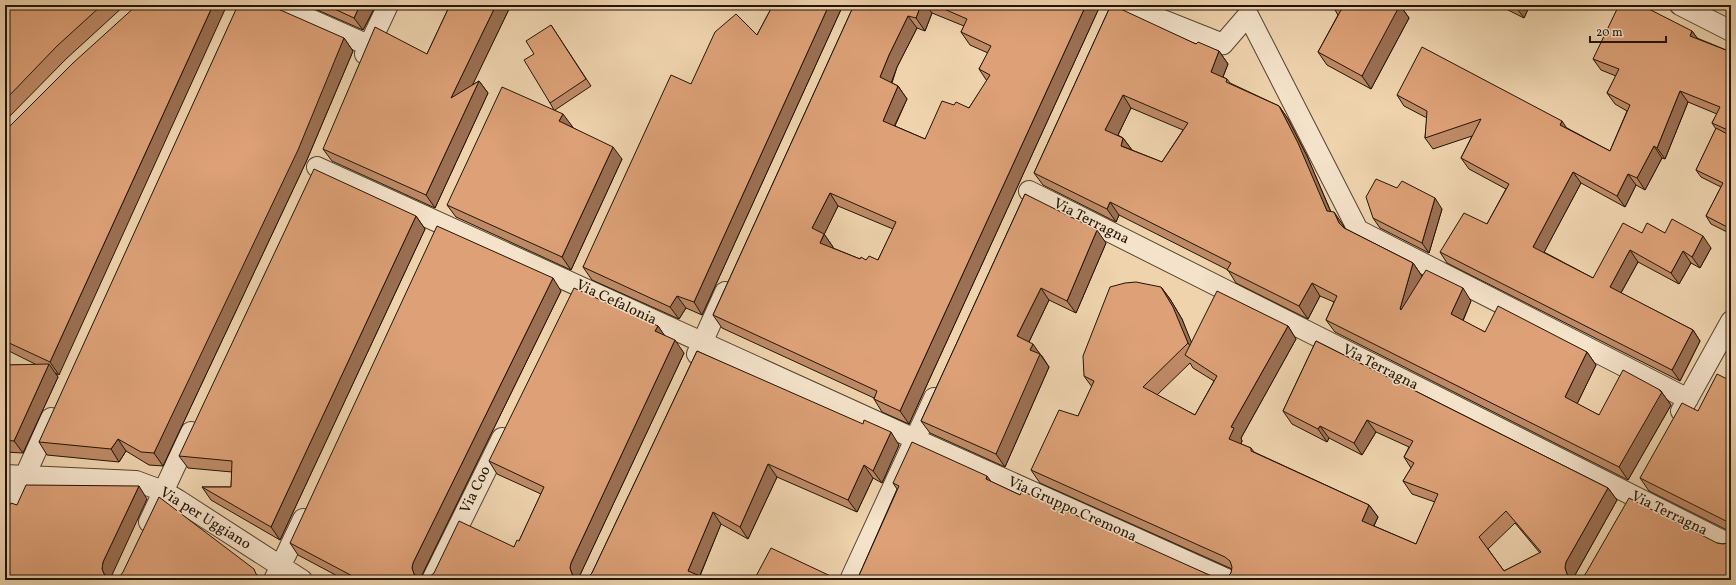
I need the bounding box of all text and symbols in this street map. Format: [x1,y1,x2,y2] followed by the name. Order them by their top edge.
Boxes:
[1590,18,1666,44] scale bar
[1596,25,1623,41] text: 20 m
[1049,194,1133,250] street label: Via Terragna
[572,275,660,331] street label: Via Cefalonia
[1338,340,1422,396] street label: Via Terragna
[456,463,496,517] street label: Via Coo
[1004,472,1140,548] street label: Via Gruppo Cremona
[155,483,255,555] street label: Via per Uggiano
[1627,486,1711,542] street label: Via Terragna

